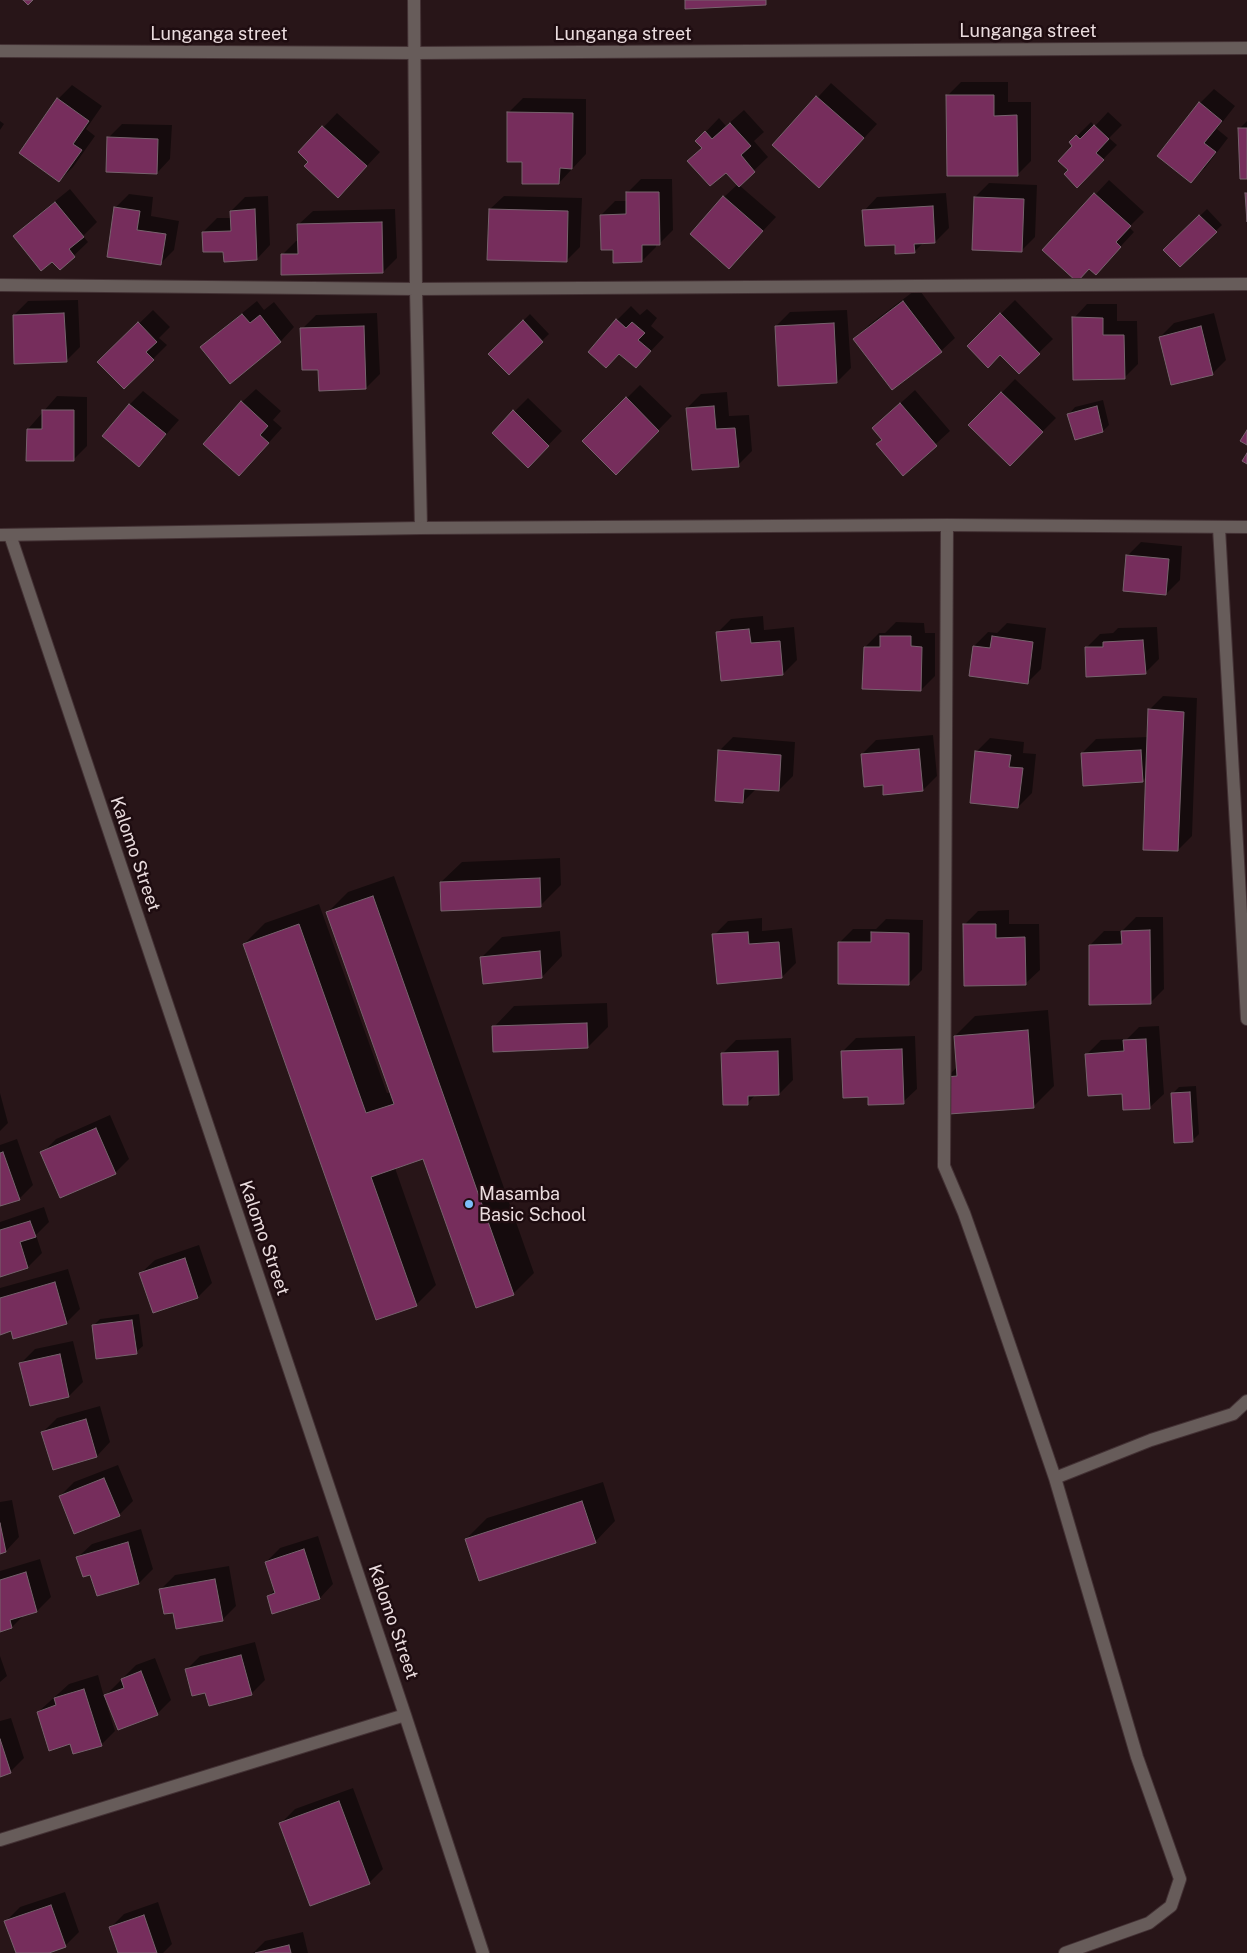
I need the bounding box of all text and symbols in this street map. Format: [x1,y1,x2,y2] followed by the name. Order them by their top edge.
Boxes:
[959,20,1097,42] street label: Lunganga street
[150,23,288,45] street label: Lunganga street
[554,23,692,45] street label: Lunganga street
[105,794,165,914] street label: Kalomo Street
[234,1178,294,1298] street label: Kalomo Street
[479,1183,587,1226] place label: Masamba Basic School
[463,1198,475,1210] marker: Masamba Basic School
[363,1562,423,1682] street label: Kalomo Street

